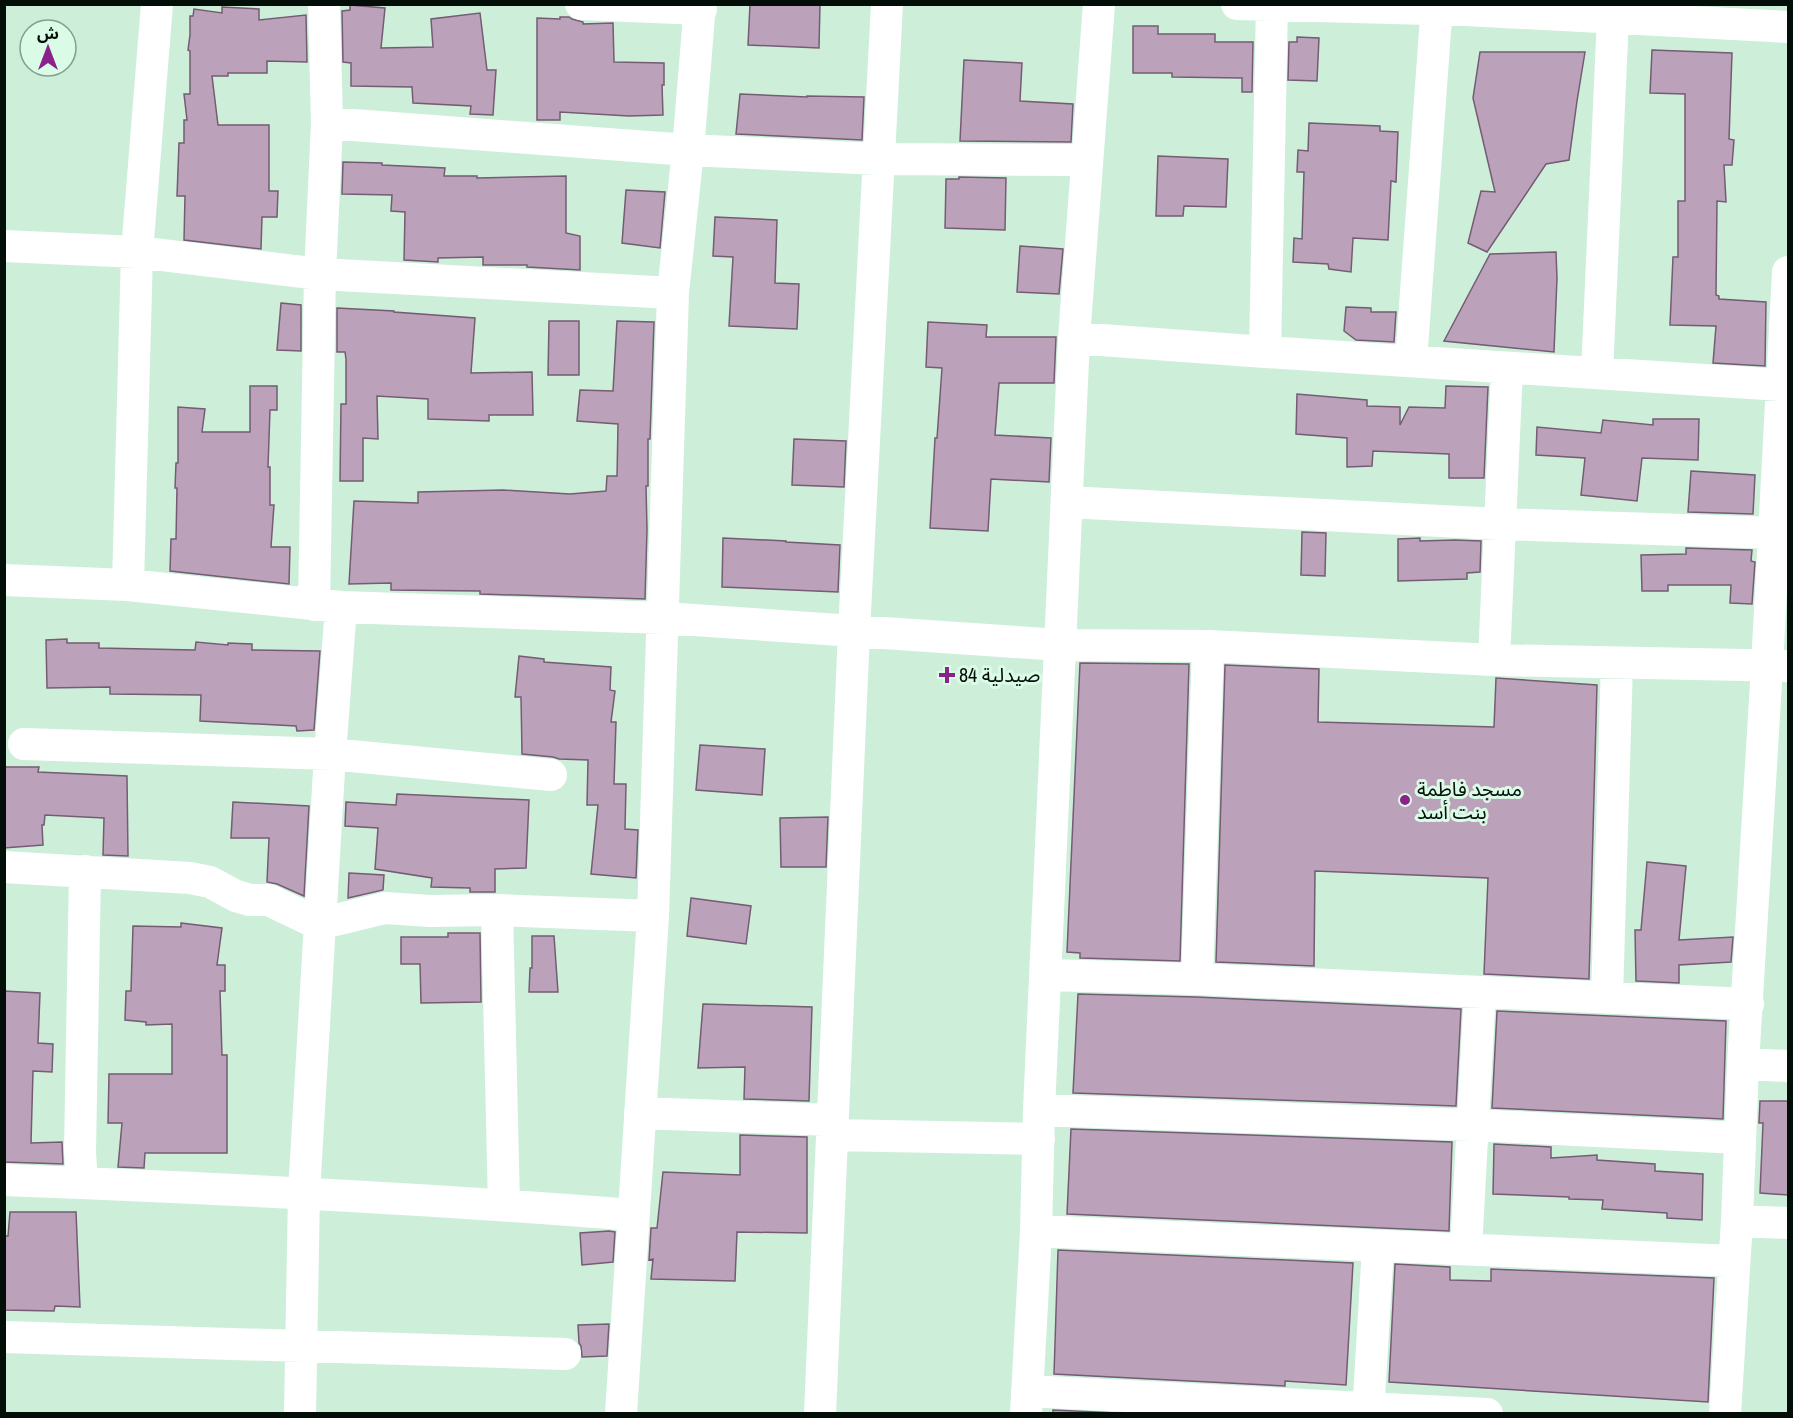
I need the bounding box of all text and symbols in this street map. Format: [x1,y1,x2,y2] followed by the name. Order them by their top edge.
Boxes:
[18,18,78,78] north arrow
[37,22,59,44] text: ش
[959,661,1040,688] place label: 84 صيدلية
[940,668,954,682] marker: 84 صيدلية
[1417,775,1522,825] place label: مسجد فاطمة بنت أسد
[1398,793,1412,807] marker: مسجد فاطمة بنت أسد

